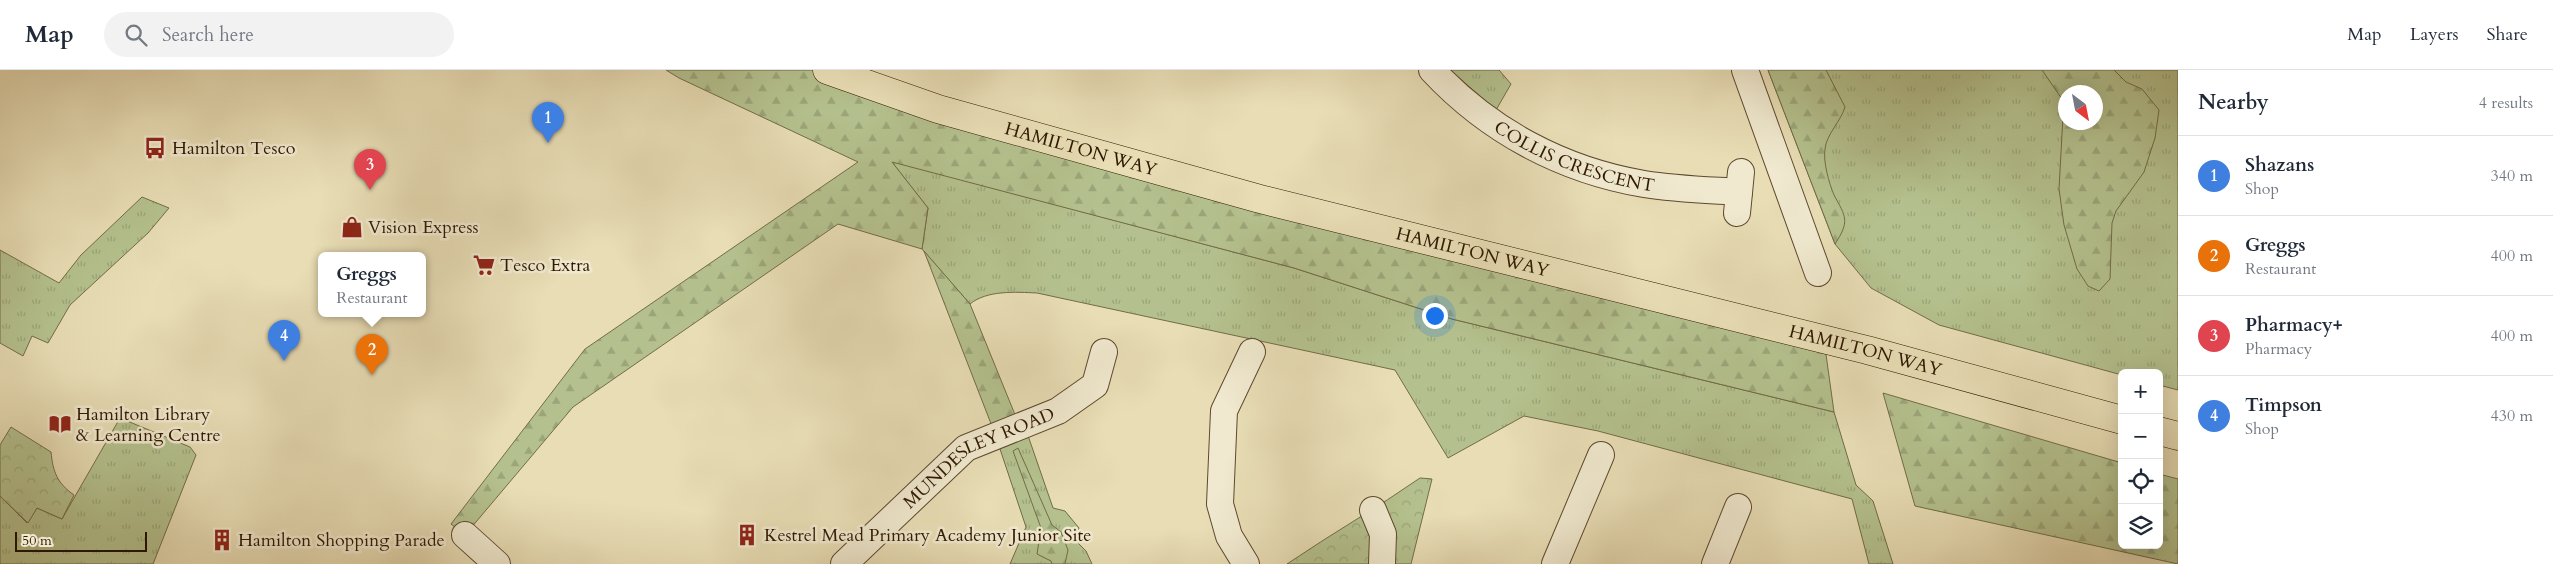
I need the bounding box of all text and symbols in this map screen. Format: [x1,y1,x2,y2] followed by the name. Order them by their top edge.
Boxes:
[104,12,454,57] search box
[25,18,74,51] text: Map
[122,21,150,49] icon: search
[162,22,254,48] text: Search here
[2347,22,2382,47] text: Map
[2410,22,2459,47] text: Layers
[2487,22,2528,47] text: Share
[2058,85,2103,130] north arrow
[2198,88,2269,117] text: Nearby
[2479,92,2533,114] text: 4 results
[532,102,564,143] pin: 1
[1489,114,1656,198] street label: COLLIS CRESCENT
[1002,116,1160,182] street label: HAMILTON WAY
[142,135,168,161] bus stop icon: Hamilton Tesco
[172,136,296,161] place label: Hamilton Tesco
[354,149,386,190] pin: 3
[2245,152,2314,178] text: Shazans
[2210,165,2218,187] text: 1
[2491,165,2533,187] text: 340 m
[2245,178,2279,200] text: Shop
[339,214,365,240] shop icon: Vision Express
[368,215,479,240] place label: Vision Express
[1393,221,1552,283] street label: HAMILTON WAY
[2245,232,2306,258] text: Greggs
[2210,245,2218,267] text: 2
[2491,245,2533,267] text: 400 m
[318,252,426,317] popup
[471,252,497,278] supermarket icon: Tesco Extra
[500,253,590,278] place label: Tesco Extra
[2245,258,2316,280] text: Restaurant
[336,261,397,287] text: Greggs
[336,287,408,309] text: Restaurant
[1422,303,1448,329] your location
[2245,312,2343,338] text: Pharmacy+
[1786,319,1945,383] street label: HAMILTON WAY
[268,320,300,361] pin: 4
[2210,325,2218,347] text: 3
[2491,325,2533,347] text: 400 m
[356,334,388,375] pin: 2
[2245,338,2312,360] text: Pharmacy
[2118,369,2163,549] map controls
[2118,369,2163,414] button: +
[2245,392,2322,418] text: Timpson
[897,401,1058,514] street label: MUNDESLEY ROAD
[76,402,221,448] place label: Hamilton Library & Learning Centre
[2210,405,2218,427] text: 4
[2491,405,2533,427] text: 430 m
[47,411,73,437] library icon: Hamilton Library & Learning Centre
[2118,414,2163,459] button: −
[2245,418,2279,440] text: Shop
[2118,459,2163,504] button: locate
[2118,504,2163,549] button: layers
[734,522,760,548] building icon: Kestrel Mead Primary Academy Junior Site
[764,523,1091,548] place label: Kestrel Mead Primary Academy Junior Site
[209,527,235,553] building icon: Hamilton Shopping Parade
[238,528,445,553] place label: Hamilton Shopping Parade
[15,529,148,552] scale bar
[22,531,52,550] text: 50 m

